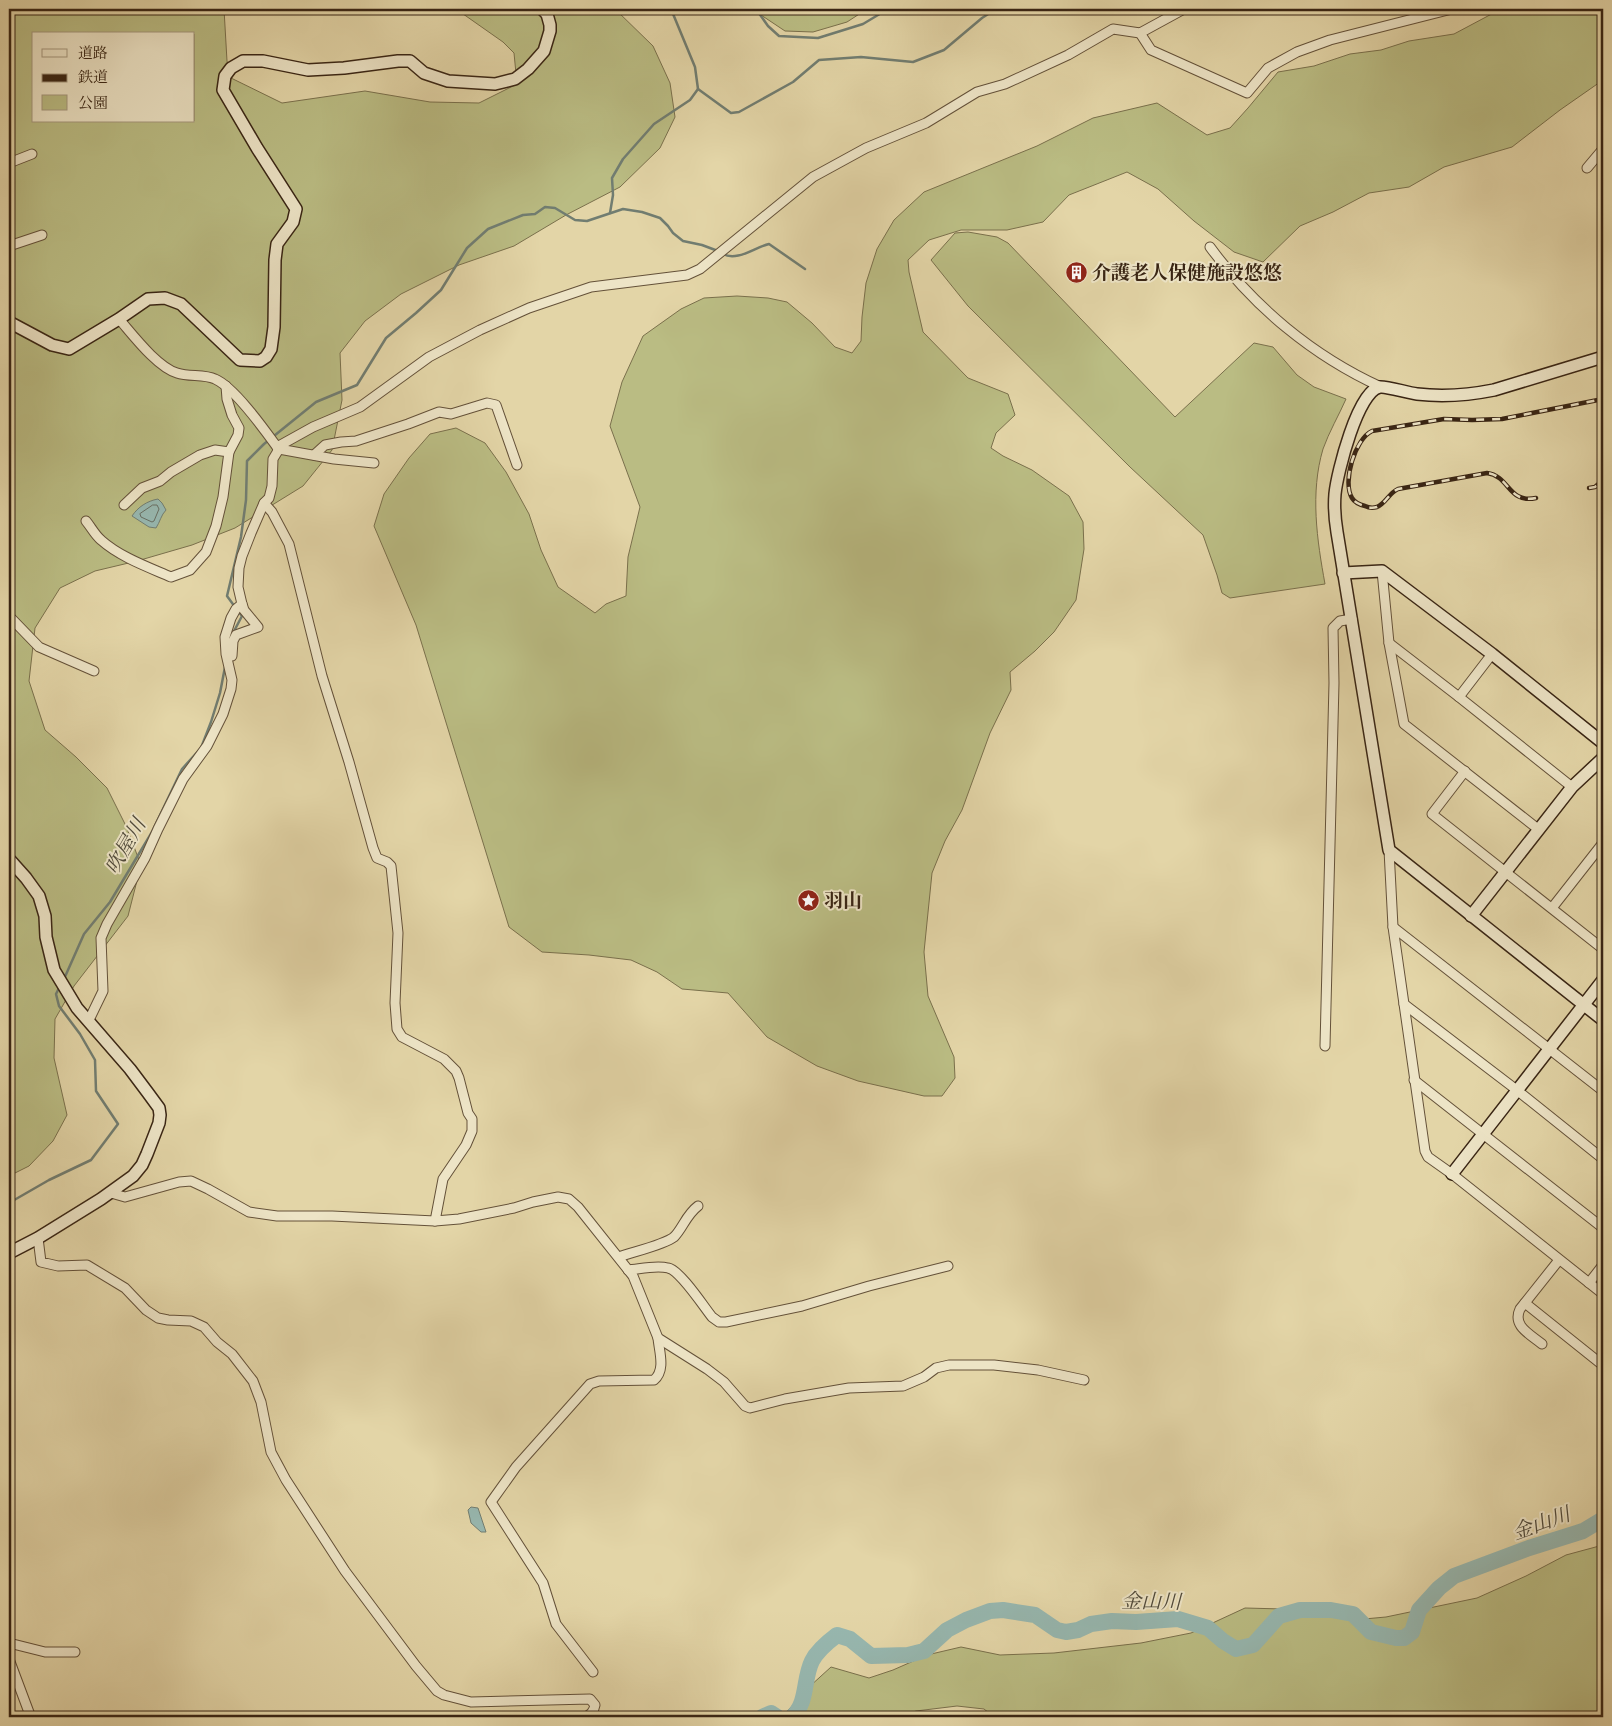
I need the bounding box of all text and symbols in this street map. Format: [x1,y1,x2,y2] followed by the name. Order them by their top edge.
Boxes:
[32,32,195,122] legend
[78,44,108,63] text: 道路
[78,68,108,87] text: 鉄道
[78,94,108,113] text: 公園
[1064,260,1088,284] building icon: 介護老人保健施設悠悠
[1092,262,1282,285] place label: 介護老人保健施設悠悠
[100,813,153,879] water label: 吹屋川
[796,888,820,912] place icon: 羽山
[824,890,862,913] place label: 羽山
[1509,1502,1576,1546] water label: 金山川
[1121,1589,1183,1616] water label: 金山川

